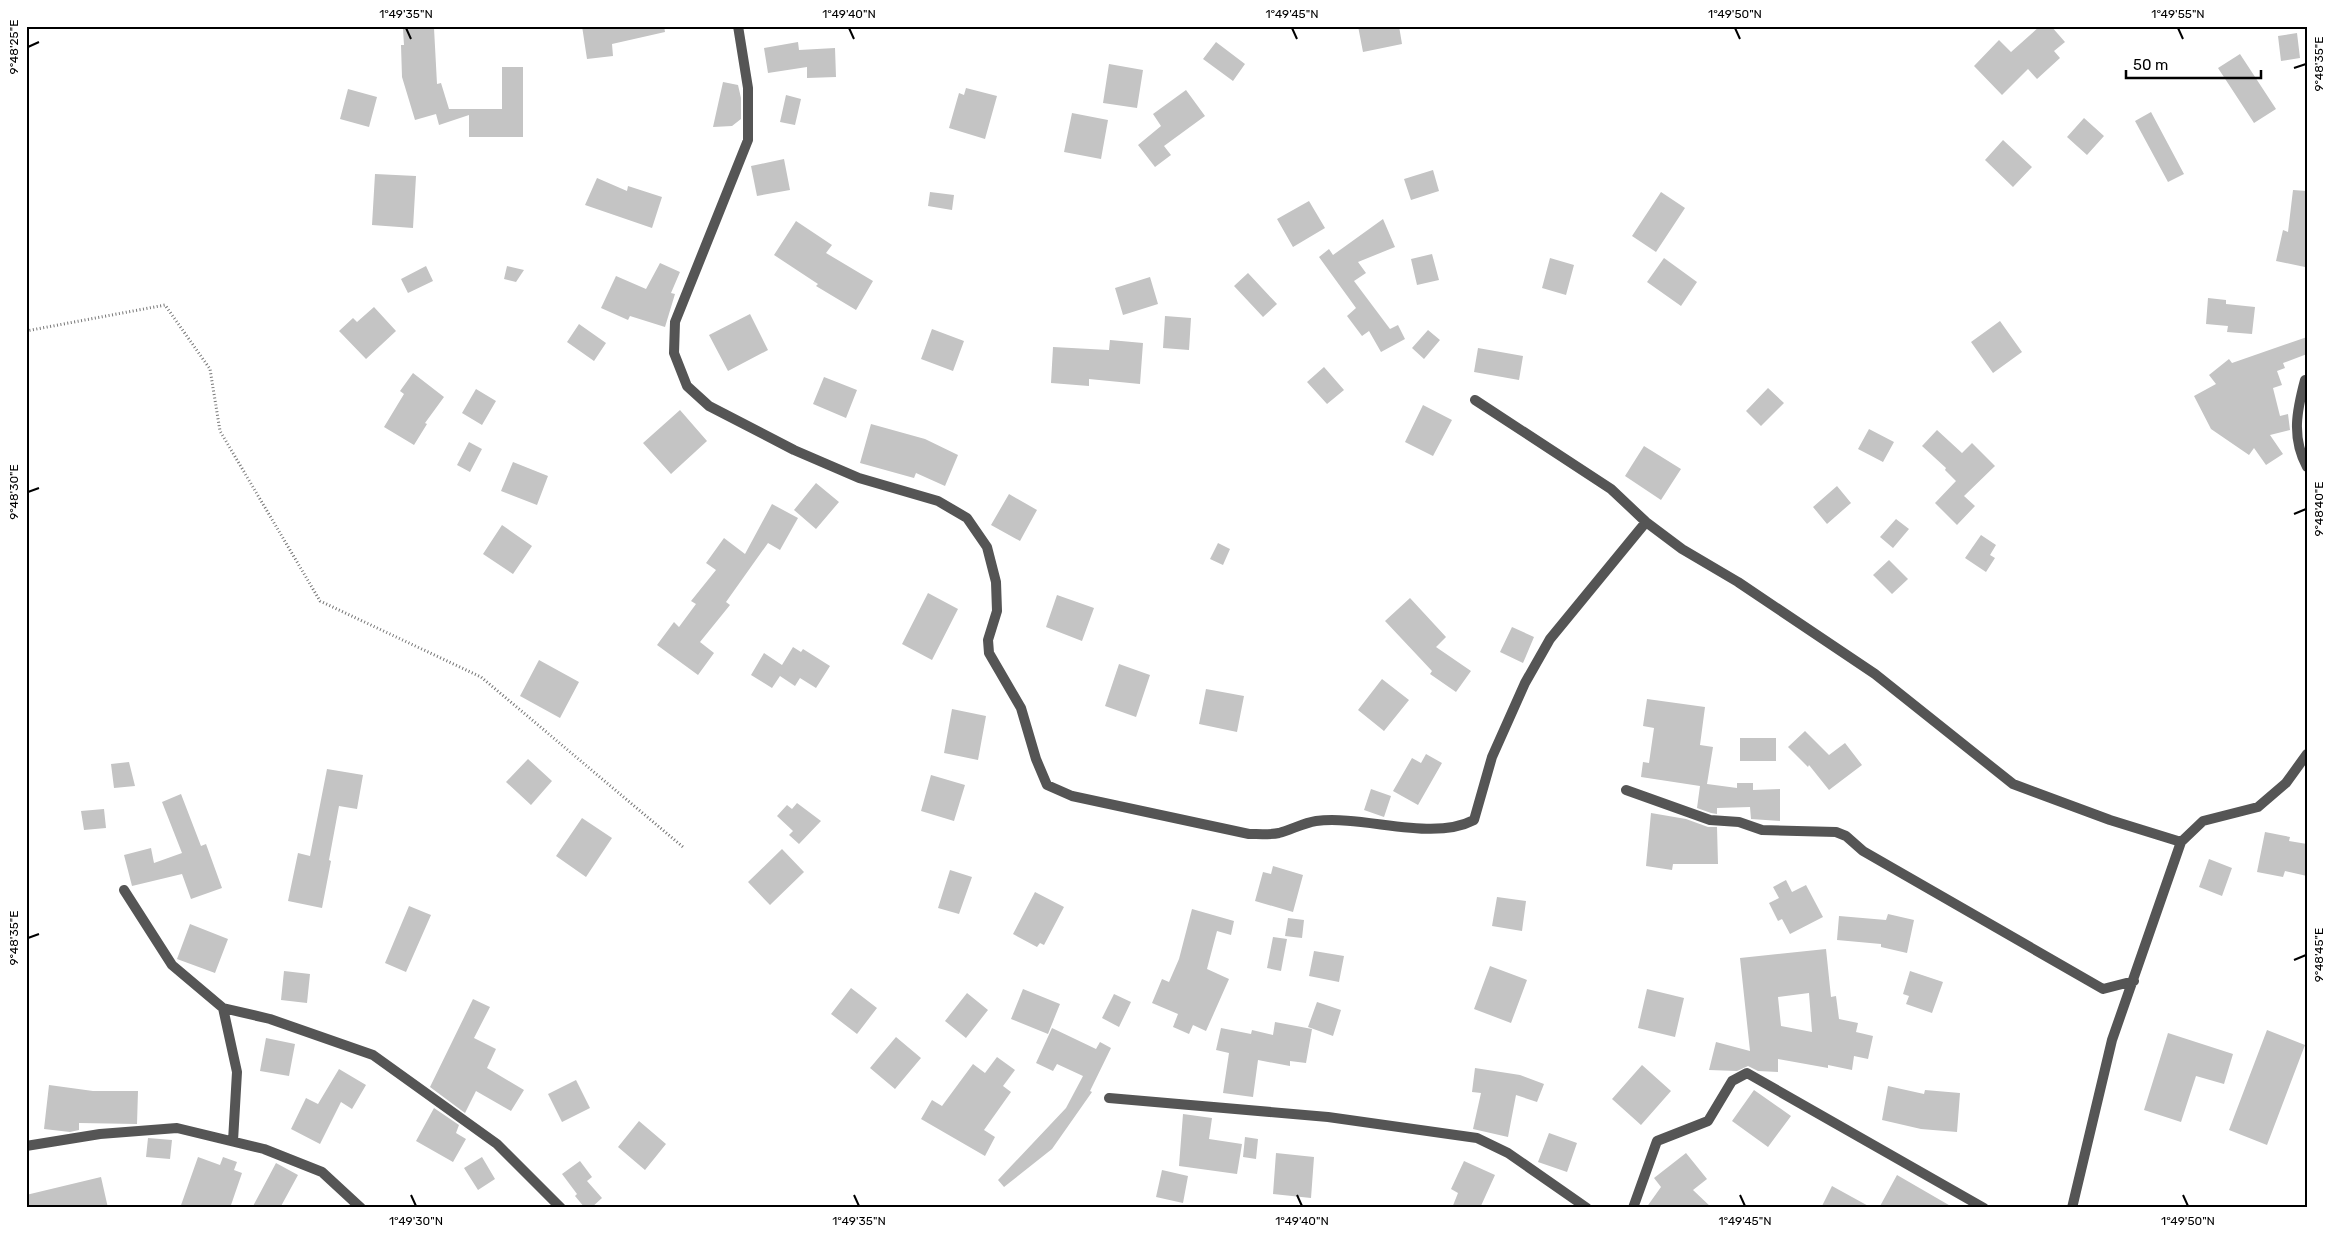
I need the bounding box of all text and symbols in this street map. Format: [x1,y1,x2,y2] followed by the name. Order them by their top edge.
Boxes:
[379,7,433,21] text: 1°49'35"N
[822,7,876,21] text: 1°49'40"N
[1265,7,1319,21] text: 1°49'45"N
[1708,7,1762,21] text: 1°49'50"N
[2151,7,2205,21] text: 1°49'55"N
[7,20,21,74] text: 9°48'25"E
[2312,36,2326,92] text: 9°48'35"E
[2126,48,2260,80] scale bar
[2133,56,2168,74] text: 50 m
[7,464,21,520] text: 9°48'30"E
[2312,481,2326,537] text: 9°48'40"E
[7,910,21,966] text: 9°48'35"E
[2312,928,2326,982] text: 9°48'45"E
[389,1214,443,1228] text: 1°49'30"N
[832,1214,886,1228] text: 1°49'35"N
[1275,1214,1329,1228] text: 1°49'40"N
[1718,1214,1772,1228] text: 1°49'45"N
[2161,1214,2215,1228] text: 1°49'50"N

